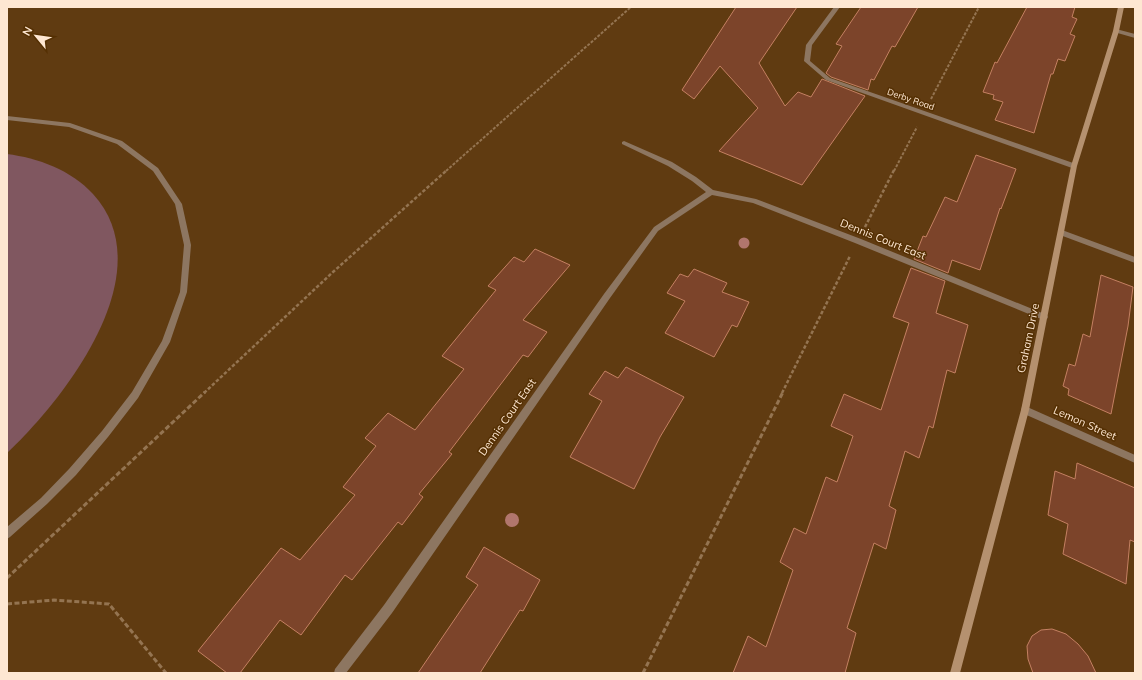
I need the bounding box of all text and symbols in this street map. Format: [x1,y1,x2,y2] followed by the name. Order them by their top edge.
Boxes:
[16,16,56,56] north arrow
[19,24,35,38] text: N
[886,86,936,113] street label: Derby Road
[838,215,928,263] street label: Dennis Court East
[1014,302,1042,374] street label: Graham Drive
[475,376,539,458] street label: Dennis Court East
[1051,403,1119,443] street label: Lemon Street

